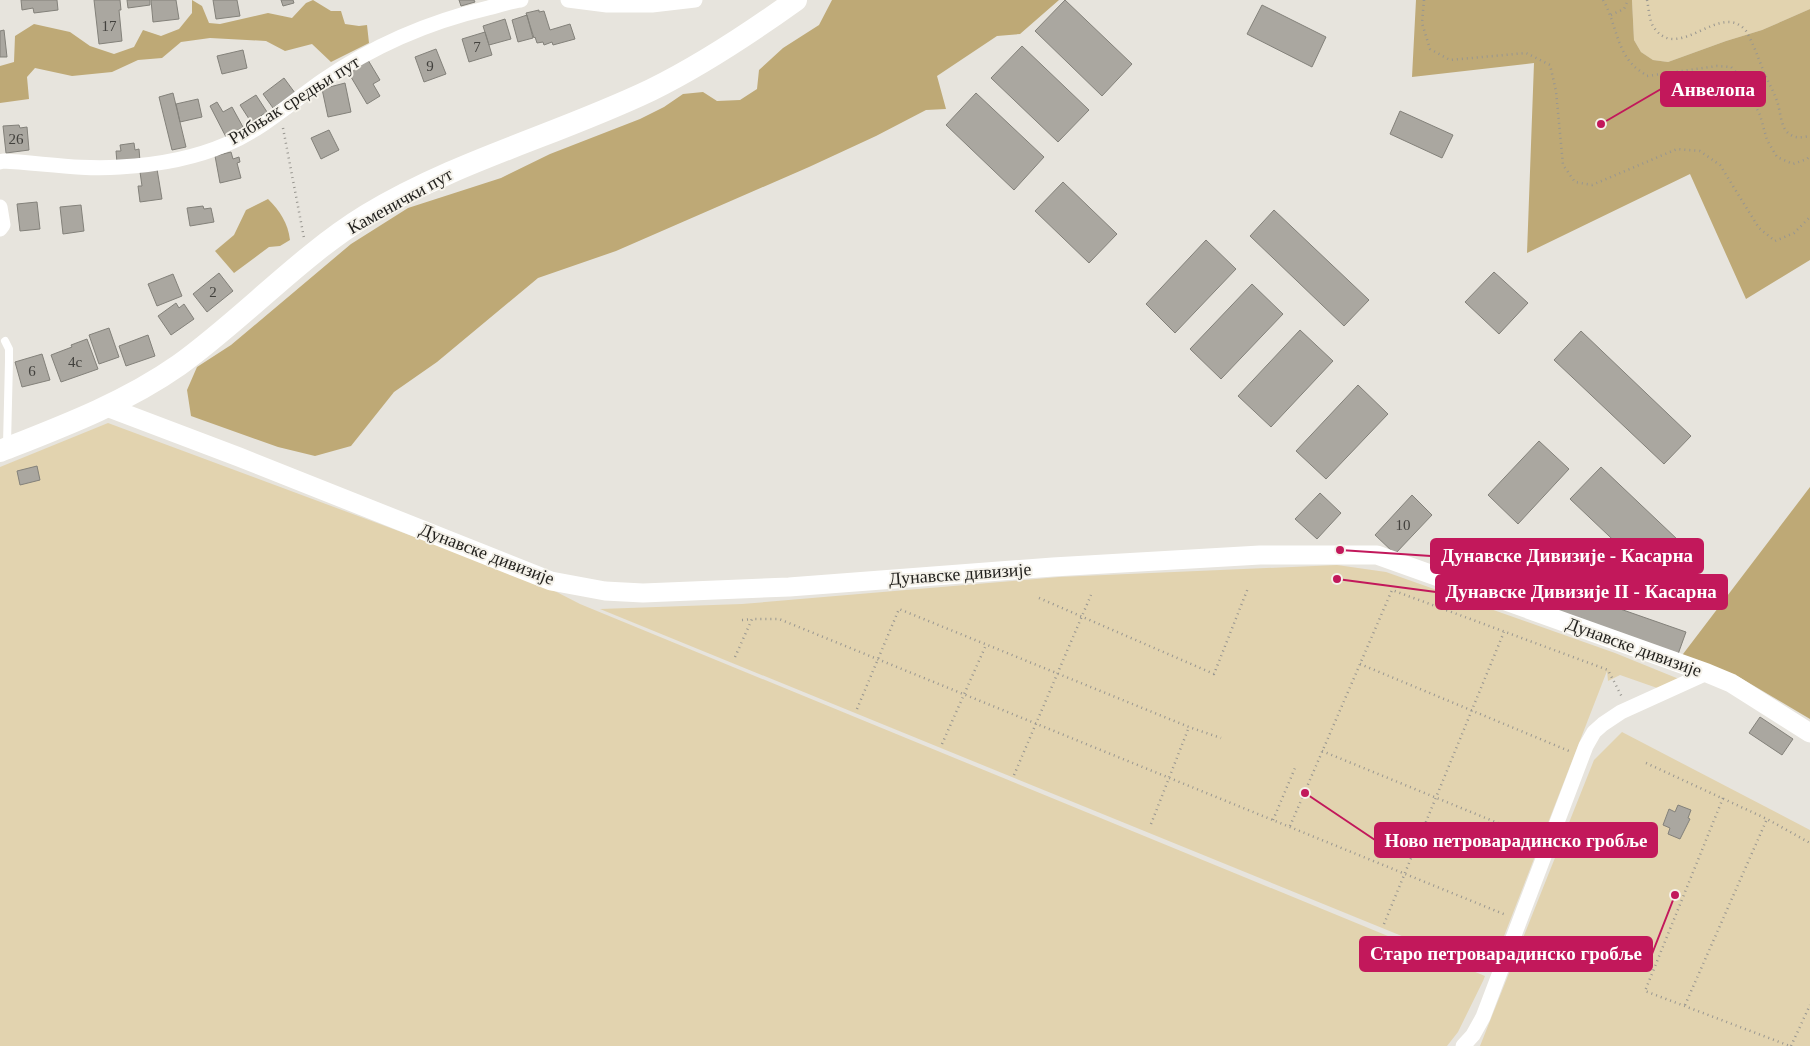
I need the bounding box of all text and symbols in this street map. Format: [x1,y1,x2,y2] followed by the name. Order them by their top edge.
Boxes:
[102,18,117,34] house number: 17
[473,39,481,55] house number: 7
[225,52,363,148] street label: Рибњак средњи пут
[426,58,434,74] house number: 9
[1661,72,1765,106] callout: Анвелопа
[1671,79,1755,100] text: Анвелопа
[9,131,24,147] house number: 26
[344,164,456,238] street label: Каменички пут
[209,284,217,300] house number: 2
[68,354,82,370] house number: 4c
[28,363,36,379] house number: 6
[1396,517,1411,533] house number: 10
[417,519,557,589] street label: Дунавске дивизије
[1431,539,1703,573] callout: Дунавске Дивизије - Касарна
[1441,545,1694,566] text: Дунавске Дивизије - Касарна
[888,559,1032,589] street label: Дунавске дивизије
[1436,575,1727,609] callout: Дунавске Дивизије II - Касарна
[1445,581,1717,602] text: Дунавске Дивизије II - Касарна
[1564,613,1704,681] street label: Дунавске дивизије
[1375,823,1657,857] callout: Ново петроварадинско гробље
[1385,830,1647,851] text: Ново петроварадинско гробље
[1360,937,1652,971] callout: Старо петроварадинско гробље
[1370,943,1642,964] text: Старо петроварадинско гробље

